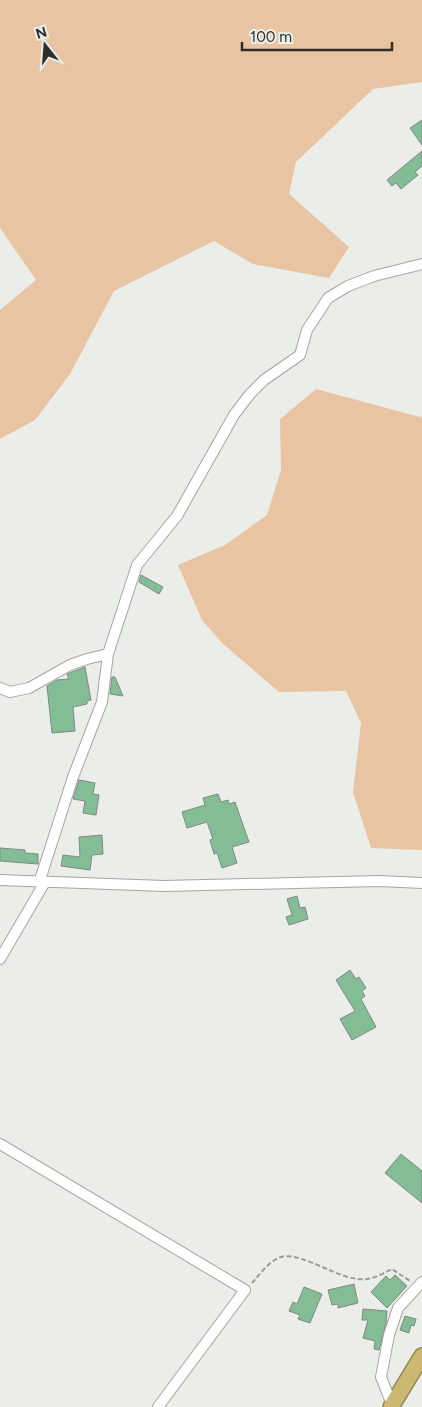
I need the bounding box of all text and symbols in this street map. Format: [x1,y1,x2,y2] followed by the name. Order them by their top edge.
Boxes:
[20,20,70,70] north arrow
[242,20,392,52] scale bar
[34,23,49,43] text: N
[250,28,292,46] text: 100 m

